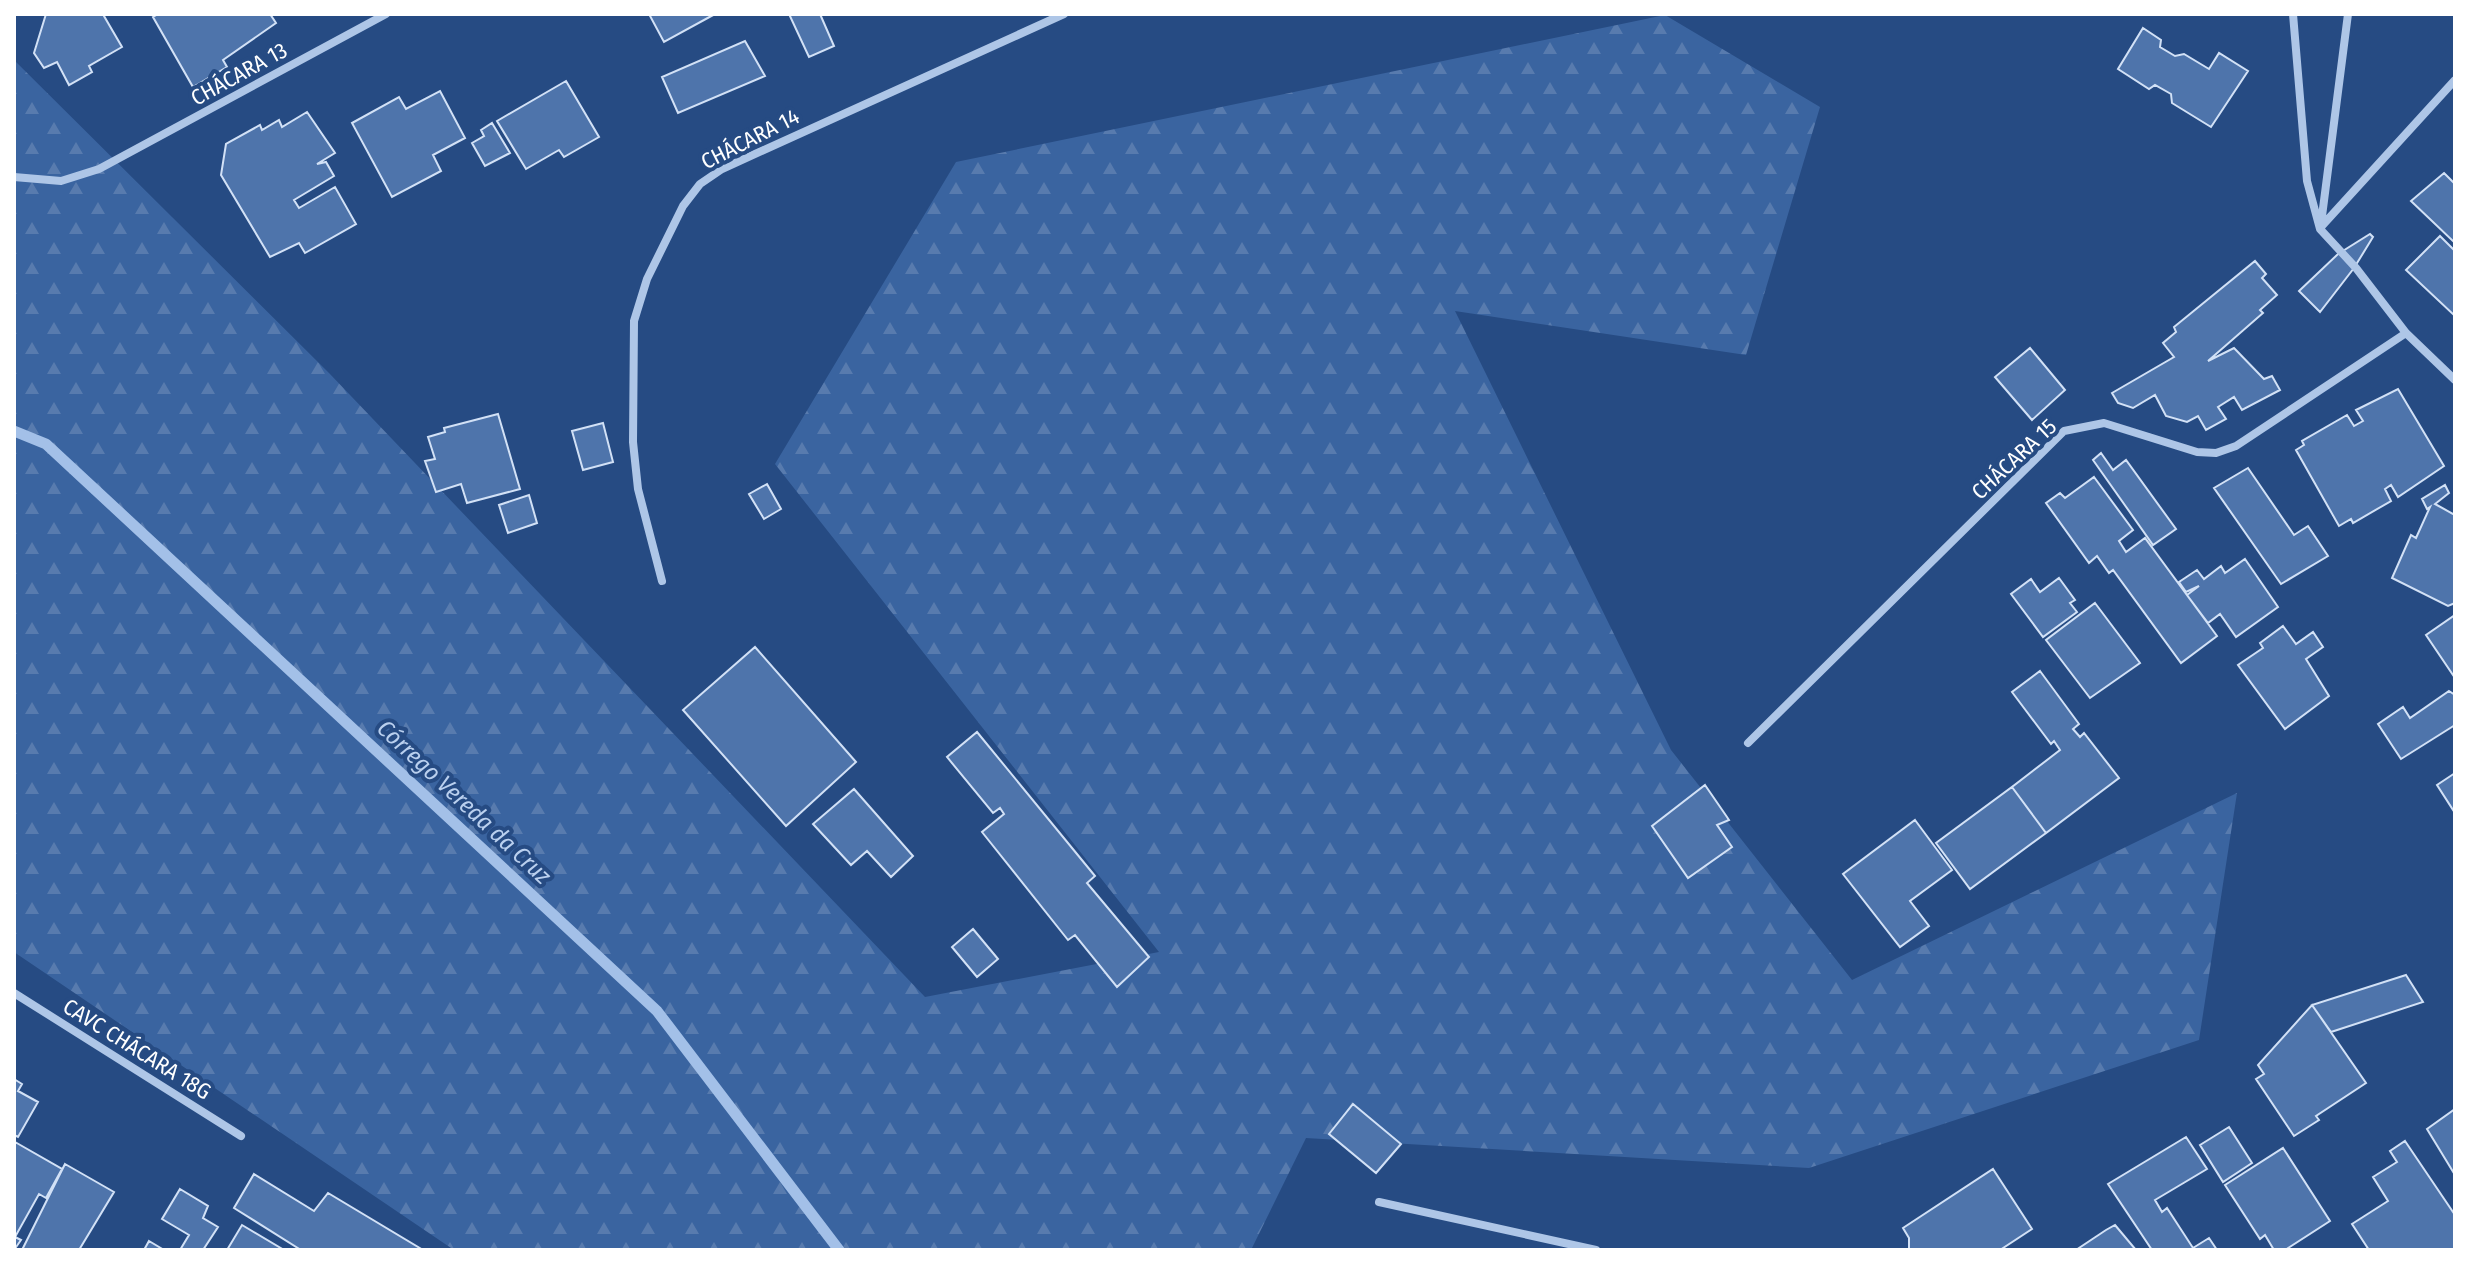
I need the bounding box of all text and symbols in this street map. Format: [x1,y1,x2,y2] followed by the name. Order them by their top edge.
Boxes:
[186,37,292,111] street label: CHÁCARA 13
[696,103,804,175] street label: CHÁCARA 14
[1966,413,2062,505] street label: CHÁCARA 15
[371,714,557,890] water label: Córrego Vereda da Cruz
[58,993,216,1105] street label: CAVC CHÁCARA 18G

